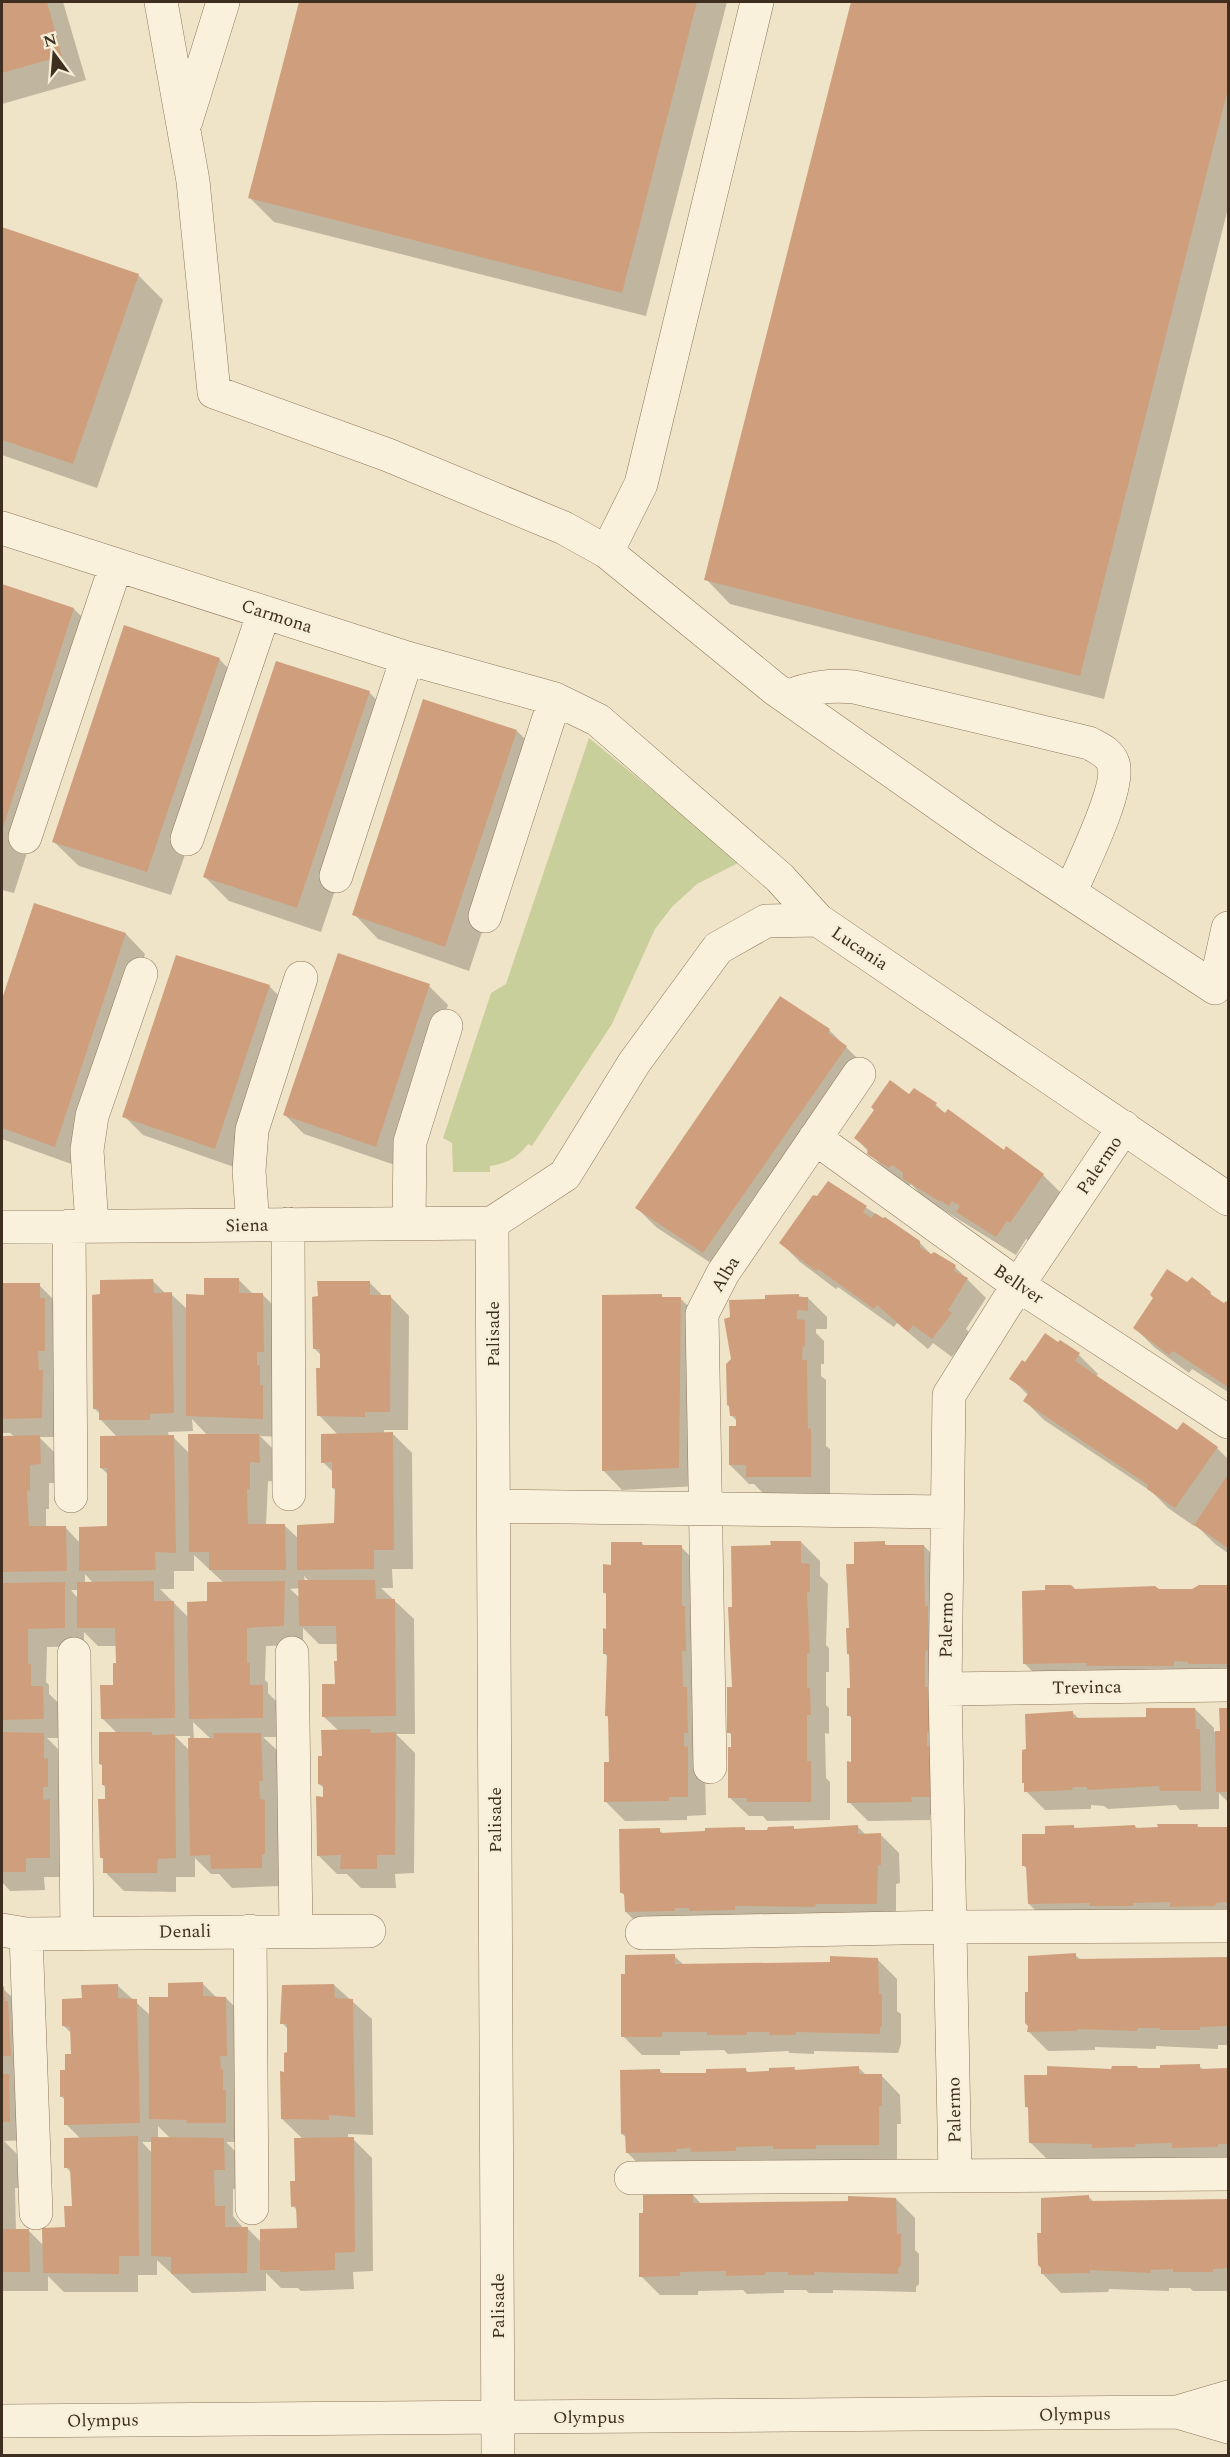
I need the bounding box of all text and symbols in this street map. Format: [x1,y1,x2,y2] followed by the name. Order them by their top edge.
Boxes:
[24,24,84,84] north arrow
[41,27,60,54] text: N
[238,592,316,641] street label: Carmona
[826,919,894,978] street label: Lucania
[1070,1130,1129,1200] street label: Palermo
[225,1212,269,1239] street label: Siena
[704,1251,747,1297] street label: Alba
[988,1258,1049,1311] street label: Bellver
[480,1301,507,1367] street label: Palisade
[932,1592,961,1658] street label: Palermo
[1052,1673,1122,1702] street label: Trevinca
[482,1787,509,1853] street label: Palisade
[158,1918,212,1945] street label: Denali
[940,2077,969,2143] street label: Palermo
[485,2273,512,2339] street label: Palisade
[1039,2400,1111,2429] street label: Olympus
[553,2404,625,2431] street label: Olympus
[67,2406,139,2435] street label: Olympus

